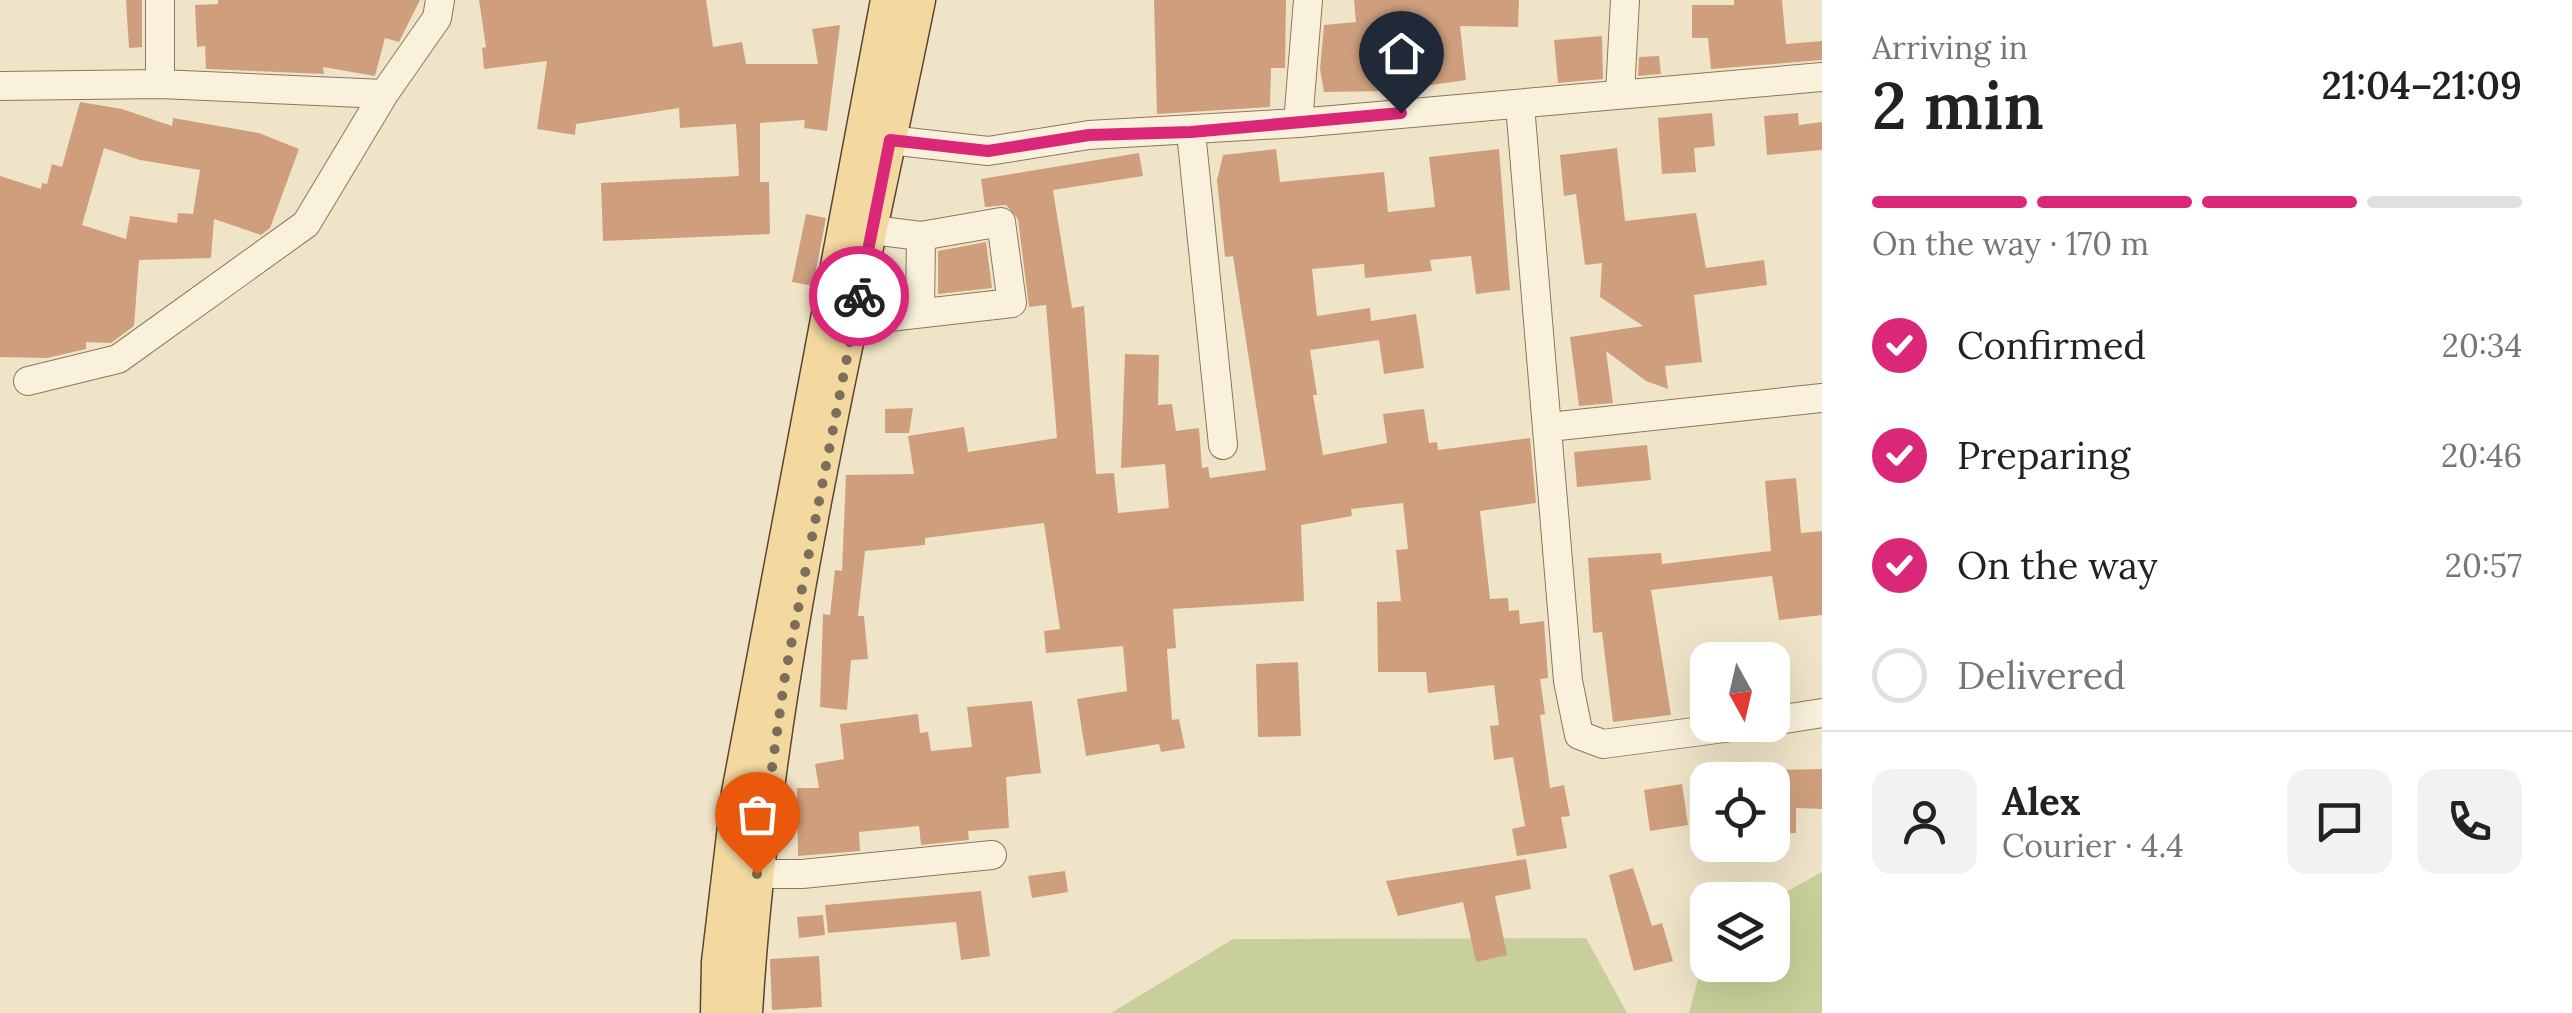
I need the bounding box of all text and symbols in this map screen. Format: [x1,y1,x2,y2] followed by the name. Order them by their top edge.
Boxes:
[1359,11,1444,114] pin
[1374,26,1429,81] icon: home
[1872,27,2028,68] text: Arriving in
[2321,61,2522,109] text: 21:04–21:09
[1872,64,2044,147] text: 2 min
[1872,223,2149,264] text: On the way · 170 m
[809,246,909,346] courier
[832,269,887,324] icon: bike
[1872,318,1927,373] icon: check
[1957,321,2146,369] text: Confirmed
[2442,325,2522,366] text: 20:34
[1872,428,1927,483] icon: check
[1957,431,2130,479] text: Preparing
[2441,435,2522,476] text: 20:46
[1872,538,1927,593] icon: check
[1957,541,2158,589] text: On the way
[2445,545,2522,586] text: 20:57
[1690,642,1790,742] north arrow
[1690,642,1790,982] map controls
[1957,651,2126,699] text: Delivered
[1690,762,1790,862] button: locate
[1872,769,1977,874] button: person
[2287,769,2392,874] button: chat
[2417,769,2522,874] button: phone
[715,772,800,875] pin
[2002,777,2081,825] text: Alex
[730,787,785,842] icon: bag
[2002,825,2184,866] text: Courier · 4.4
[1690,882,1790,982] button: layers

